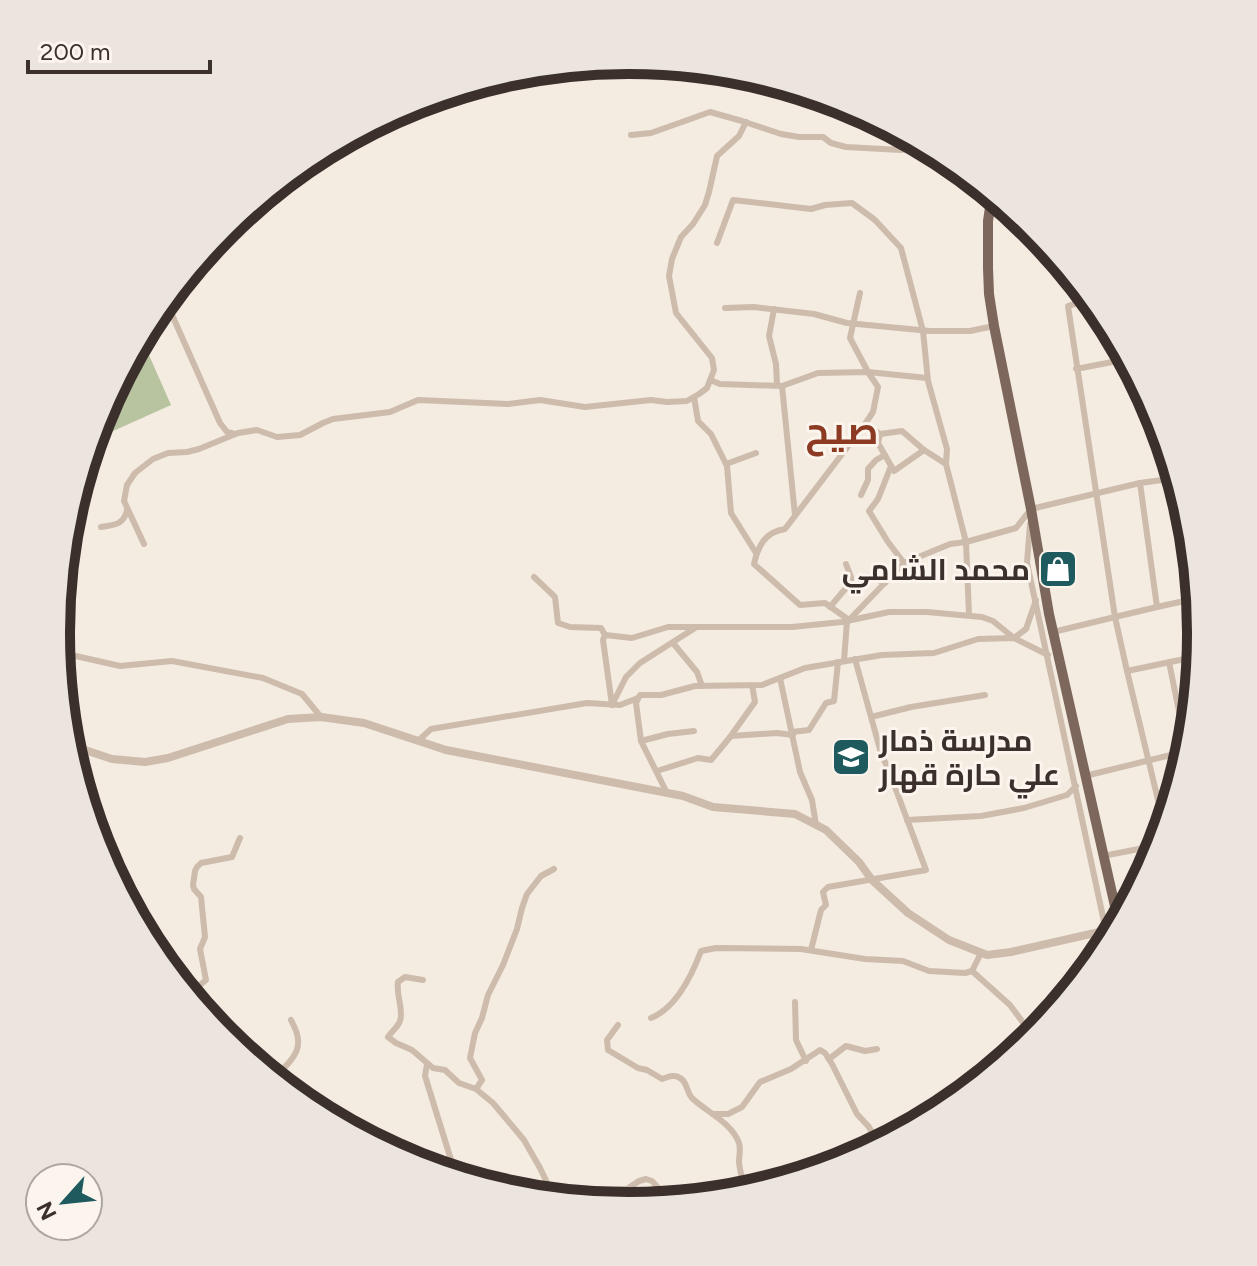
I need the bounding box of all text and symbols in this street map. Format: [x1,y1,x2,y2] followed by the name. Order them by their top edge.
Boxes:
[28,24,210,74] scale bar
[40,37,111,66] text: 200 m
[806,408,878,457] district label: صيح
[1037,548,1079,590] shop icon: محمد الشامي
[842,551,1030,594] place label: محمد الشامي
[878,722,1060,799] place label: مدرسة ذمار علي حارة قهار
[830,736,872,778] school or university icon: مدرسة ذمار علي حارة قهار
[24,1162,104,1242] north arrow
[31,1197,63,1225] text: N

